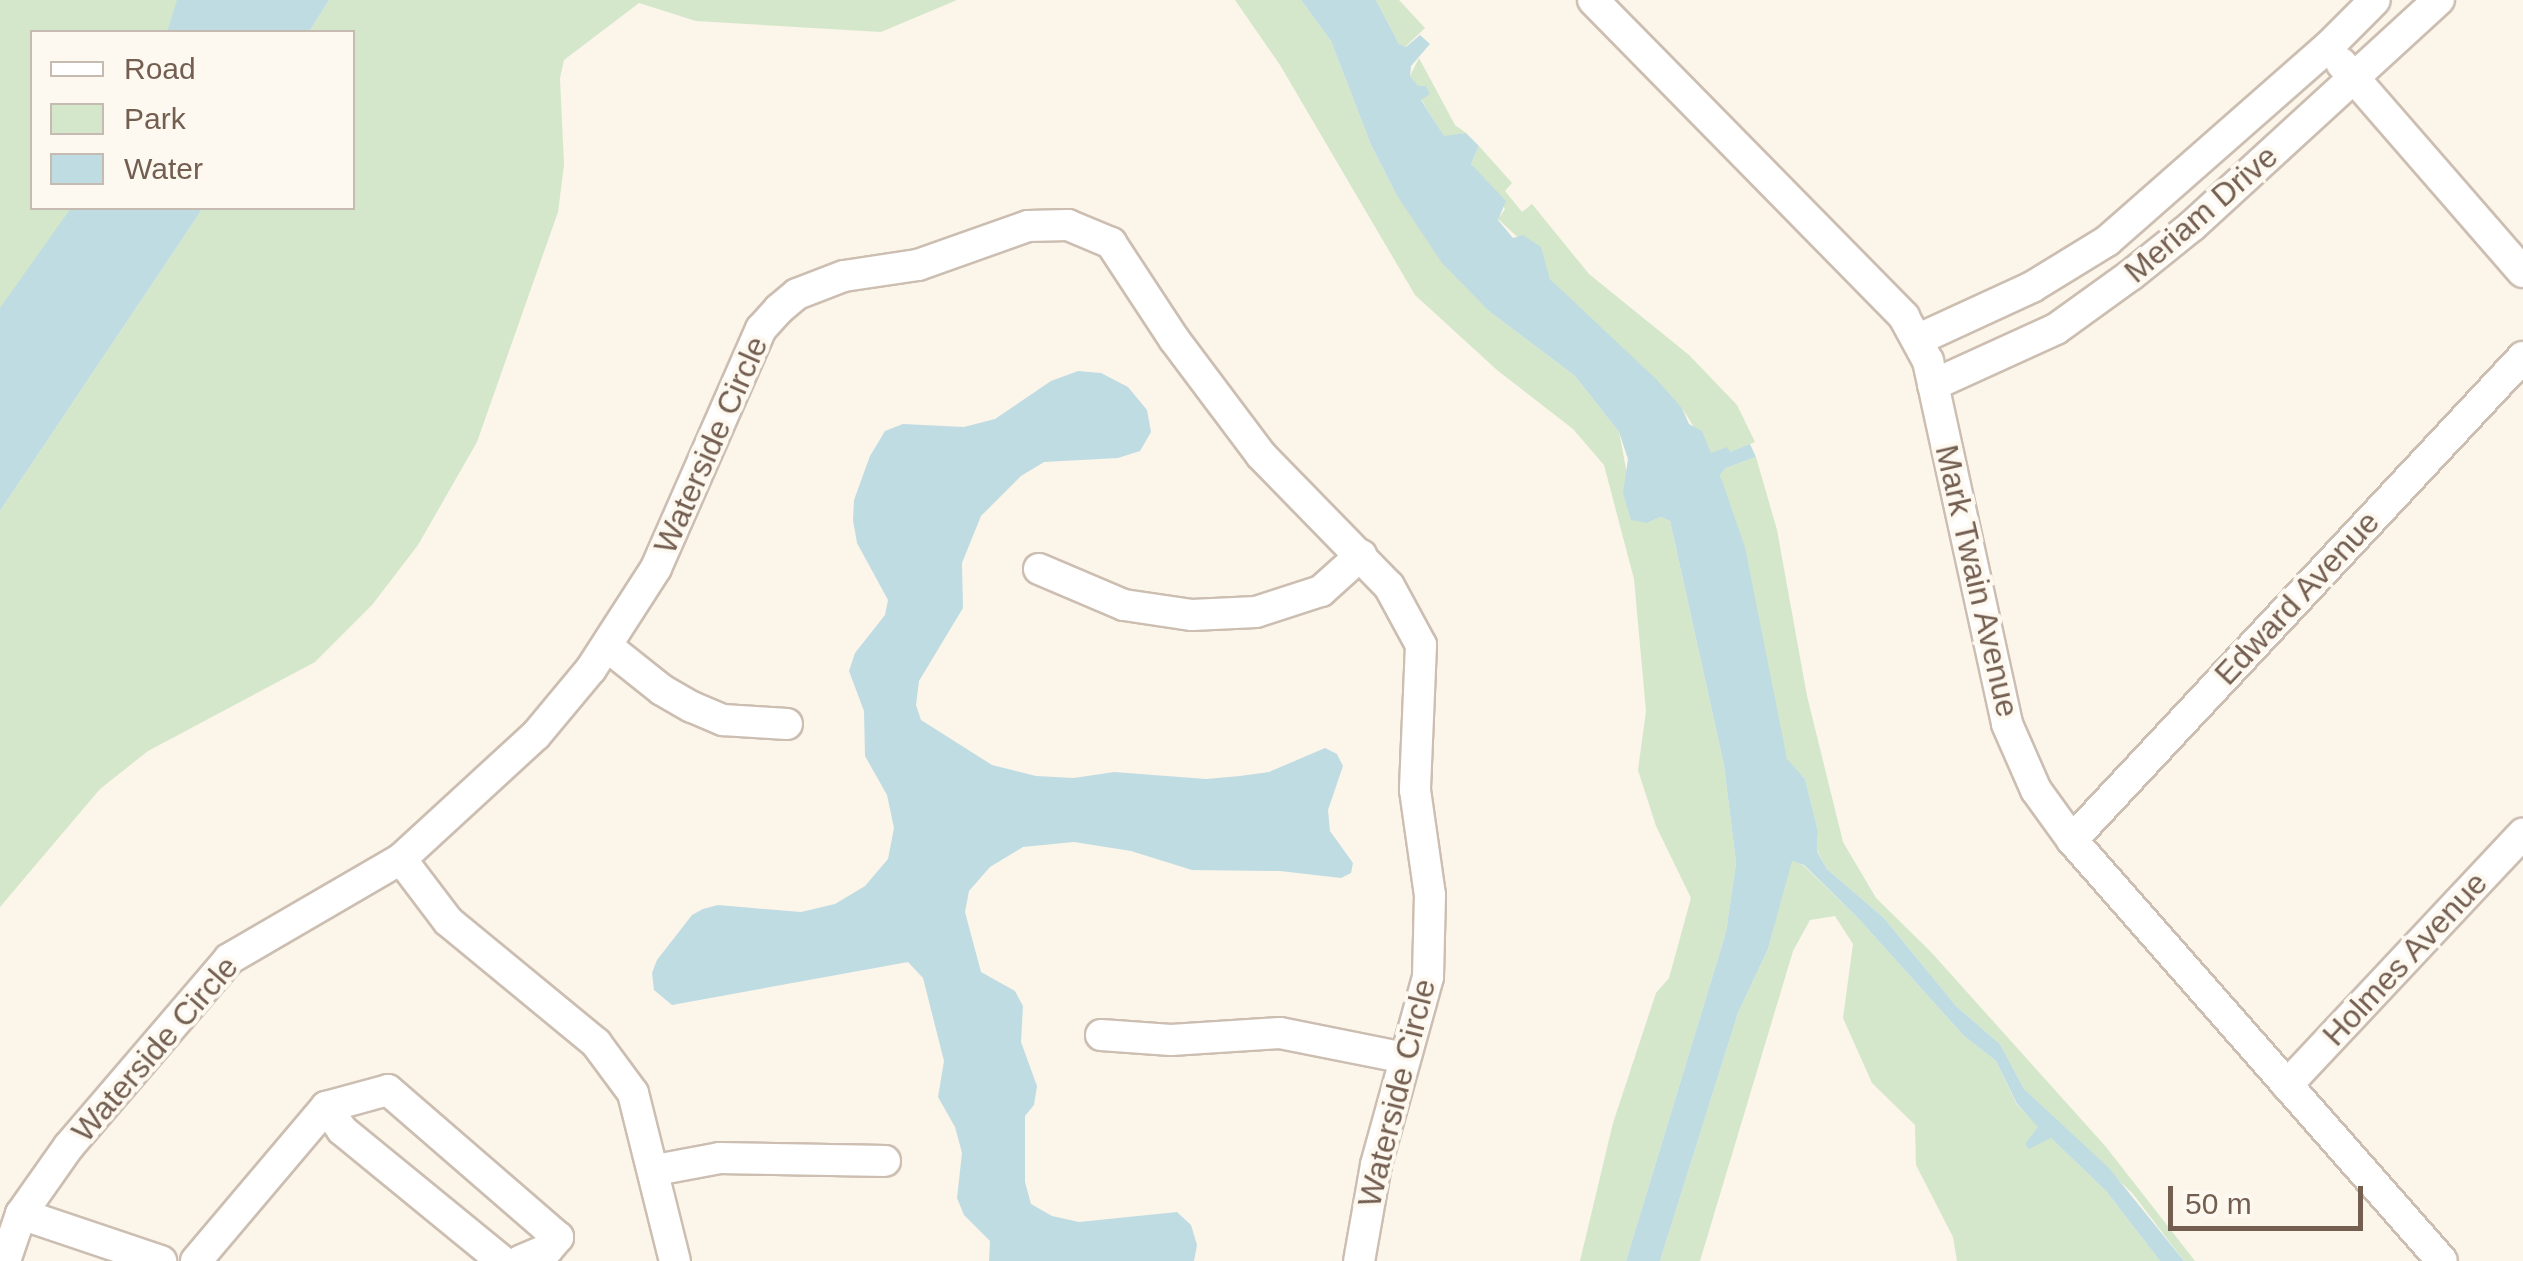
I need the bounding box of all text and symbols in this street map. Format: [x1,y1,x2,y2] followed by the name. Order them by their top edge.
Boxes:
[30,30,355,210] legend
[124,52,196,85] text: Road
[124,102,186,135] text: Park
[2117,137,2285,291] street label: Meriam Drive
[124,152,203,185] text: Water
[646,331,776,559] street label: Waterside Circle
[1927,440,2027,722] street label: Mark Twain Avenue
[2206,503,2388,693] street label: Edward Avenue
[2314,864,2496,1054] street label: Holmes Avenue
[64,948,246,1150] street label: Waterside Circle
[1350,975,1444,1211] street label: Waterside Circle
[2173,1166,2368,1228] scale bar
[2185,1187,2252,1220] text: 50 m

